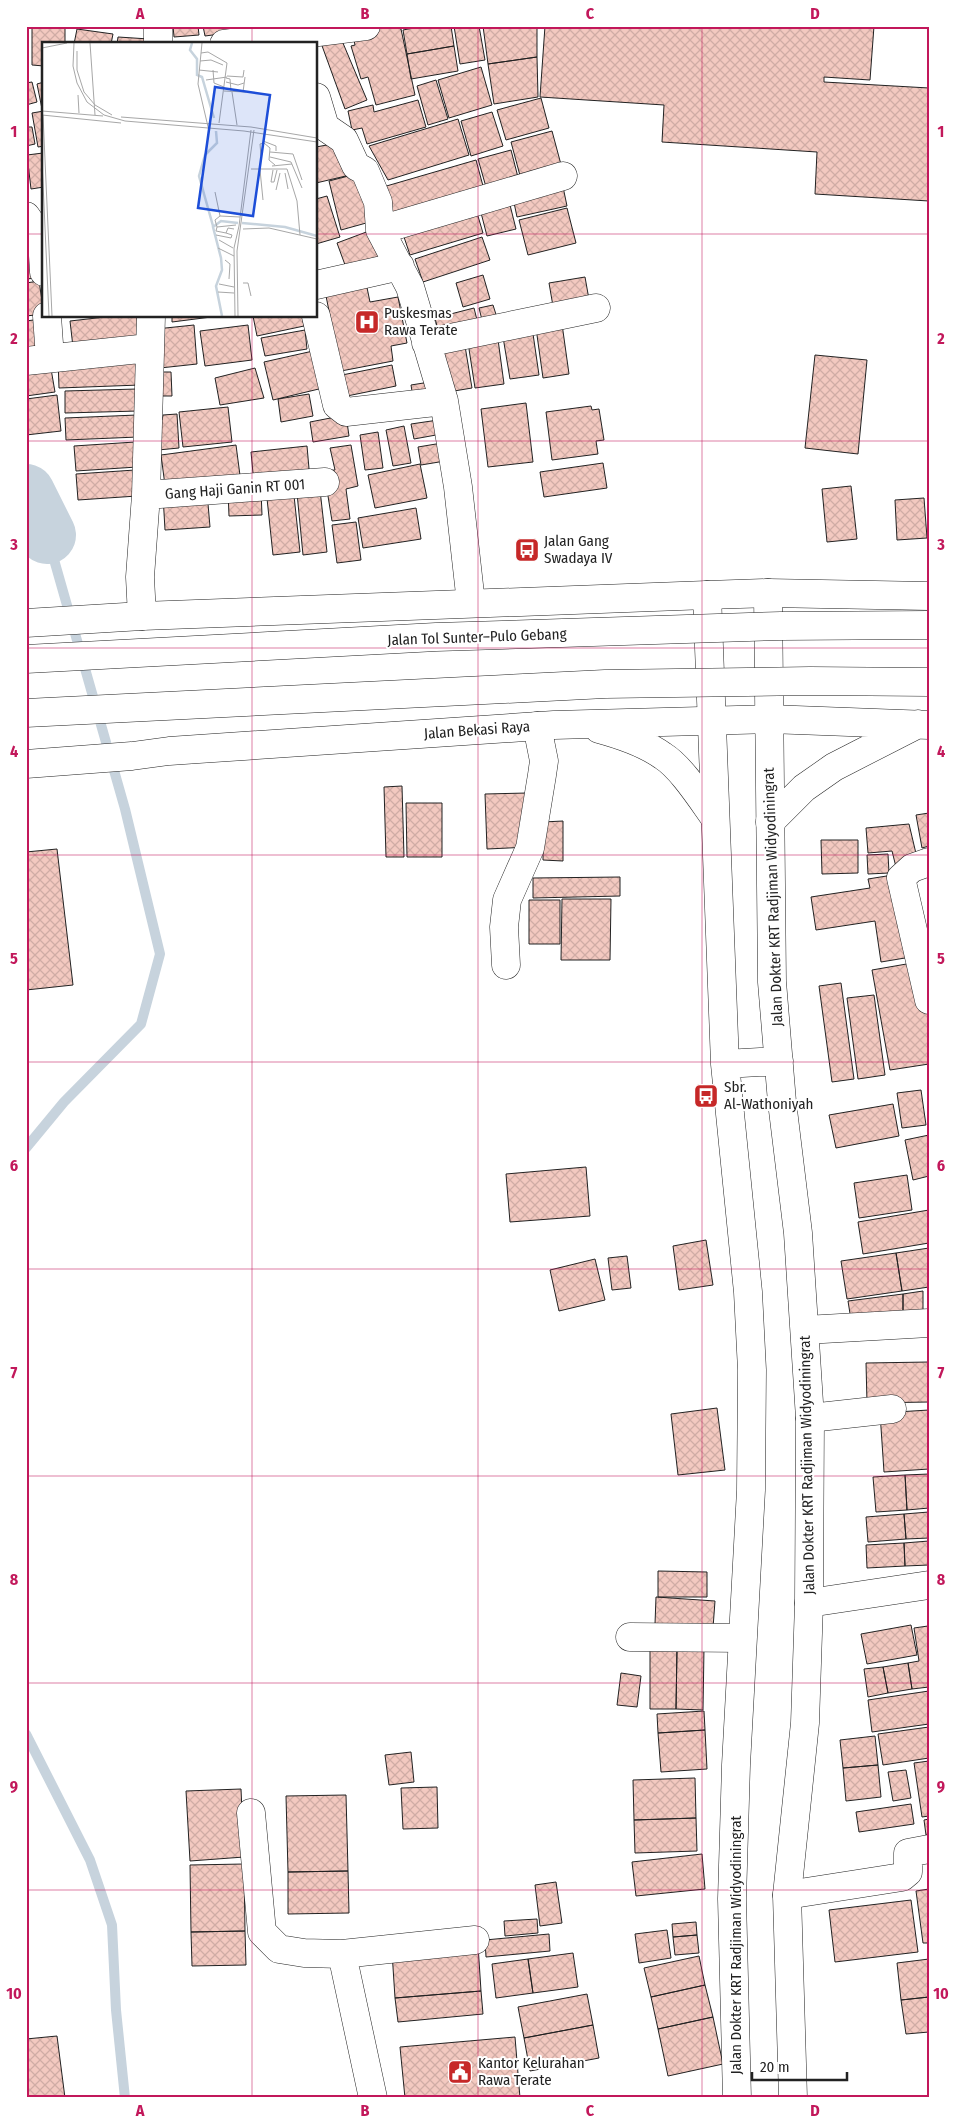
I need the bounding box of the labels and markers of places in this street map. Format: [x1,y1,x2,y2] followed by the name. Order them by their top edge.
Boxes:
[384,304,458,339] place label: Puskesmas Rawa Terate
[354,309,380,335] hospital icon: Puskesmas Rawa Terate
[544,532,613,567] place label: Jalan Gang Swadaya IV
[514,537,540,563] bus stop icon: Jalan Gang Swadaya IV
[724,1078,814,1113] place label: Sbr. Al-Wathoniyah
[693,1083,719,1109] bus stop icon: Sbr. Al-Wathoniyah
[478,2054,585,2089] place label: Kantor Kelurahan Rawa Terate
[447,2059,473,2085] public building icon: Kantor Kelurahan Rawa Terate

